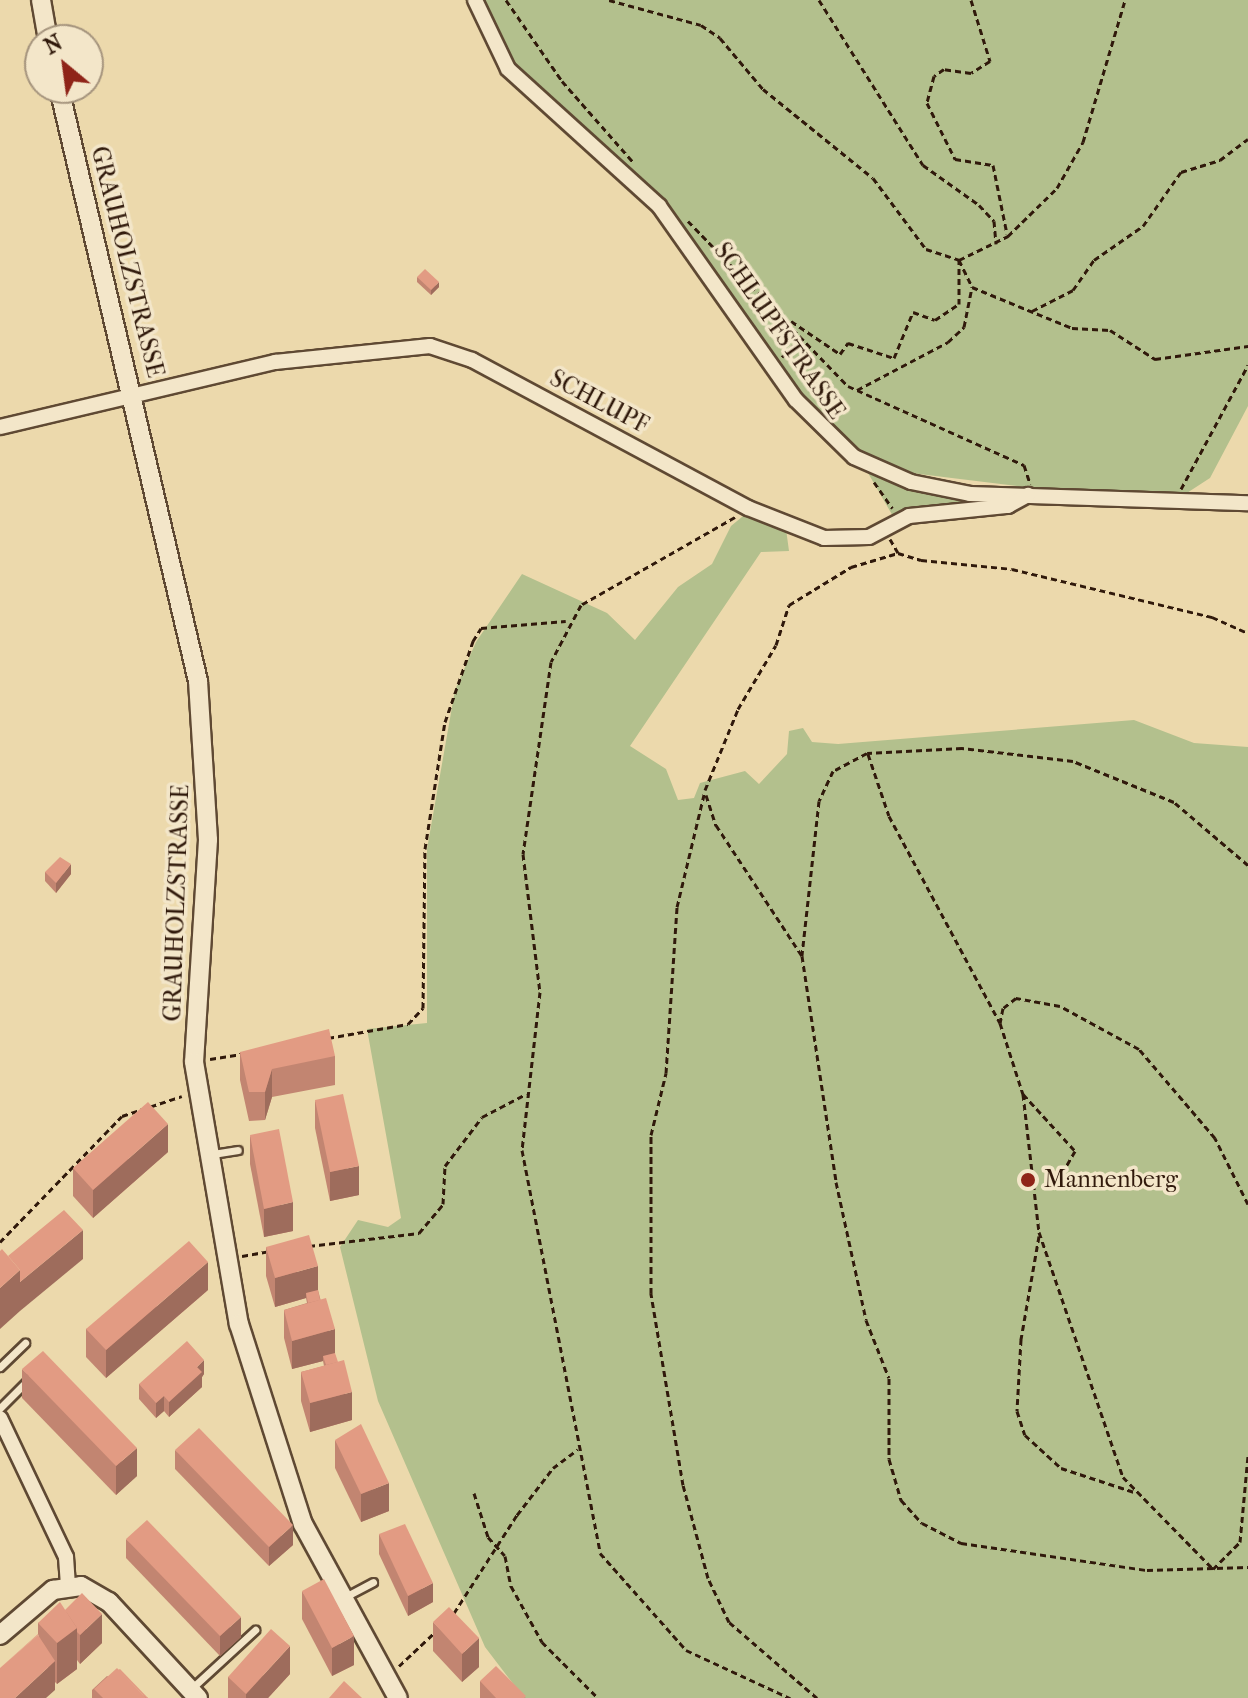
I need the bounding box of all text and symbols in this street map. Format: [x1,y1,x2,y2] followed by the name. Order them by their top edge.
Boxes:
[24,24,104,104] north arrow
[40,29,67,60] text: N
[84,143,170,381] street label: GRAUHOLZSTRASSE
[707,237,851,425] street label: SCHLUPFSTRASSE
[545,364,653,440] street label: SCHLUPF
[158,784,196,1022] street label: GRAUHOLZSTRASSE
[1044,1166,1178,1194] place label: Mannenberg
[1019,1171,1037,1189] marker: Mannenberg

